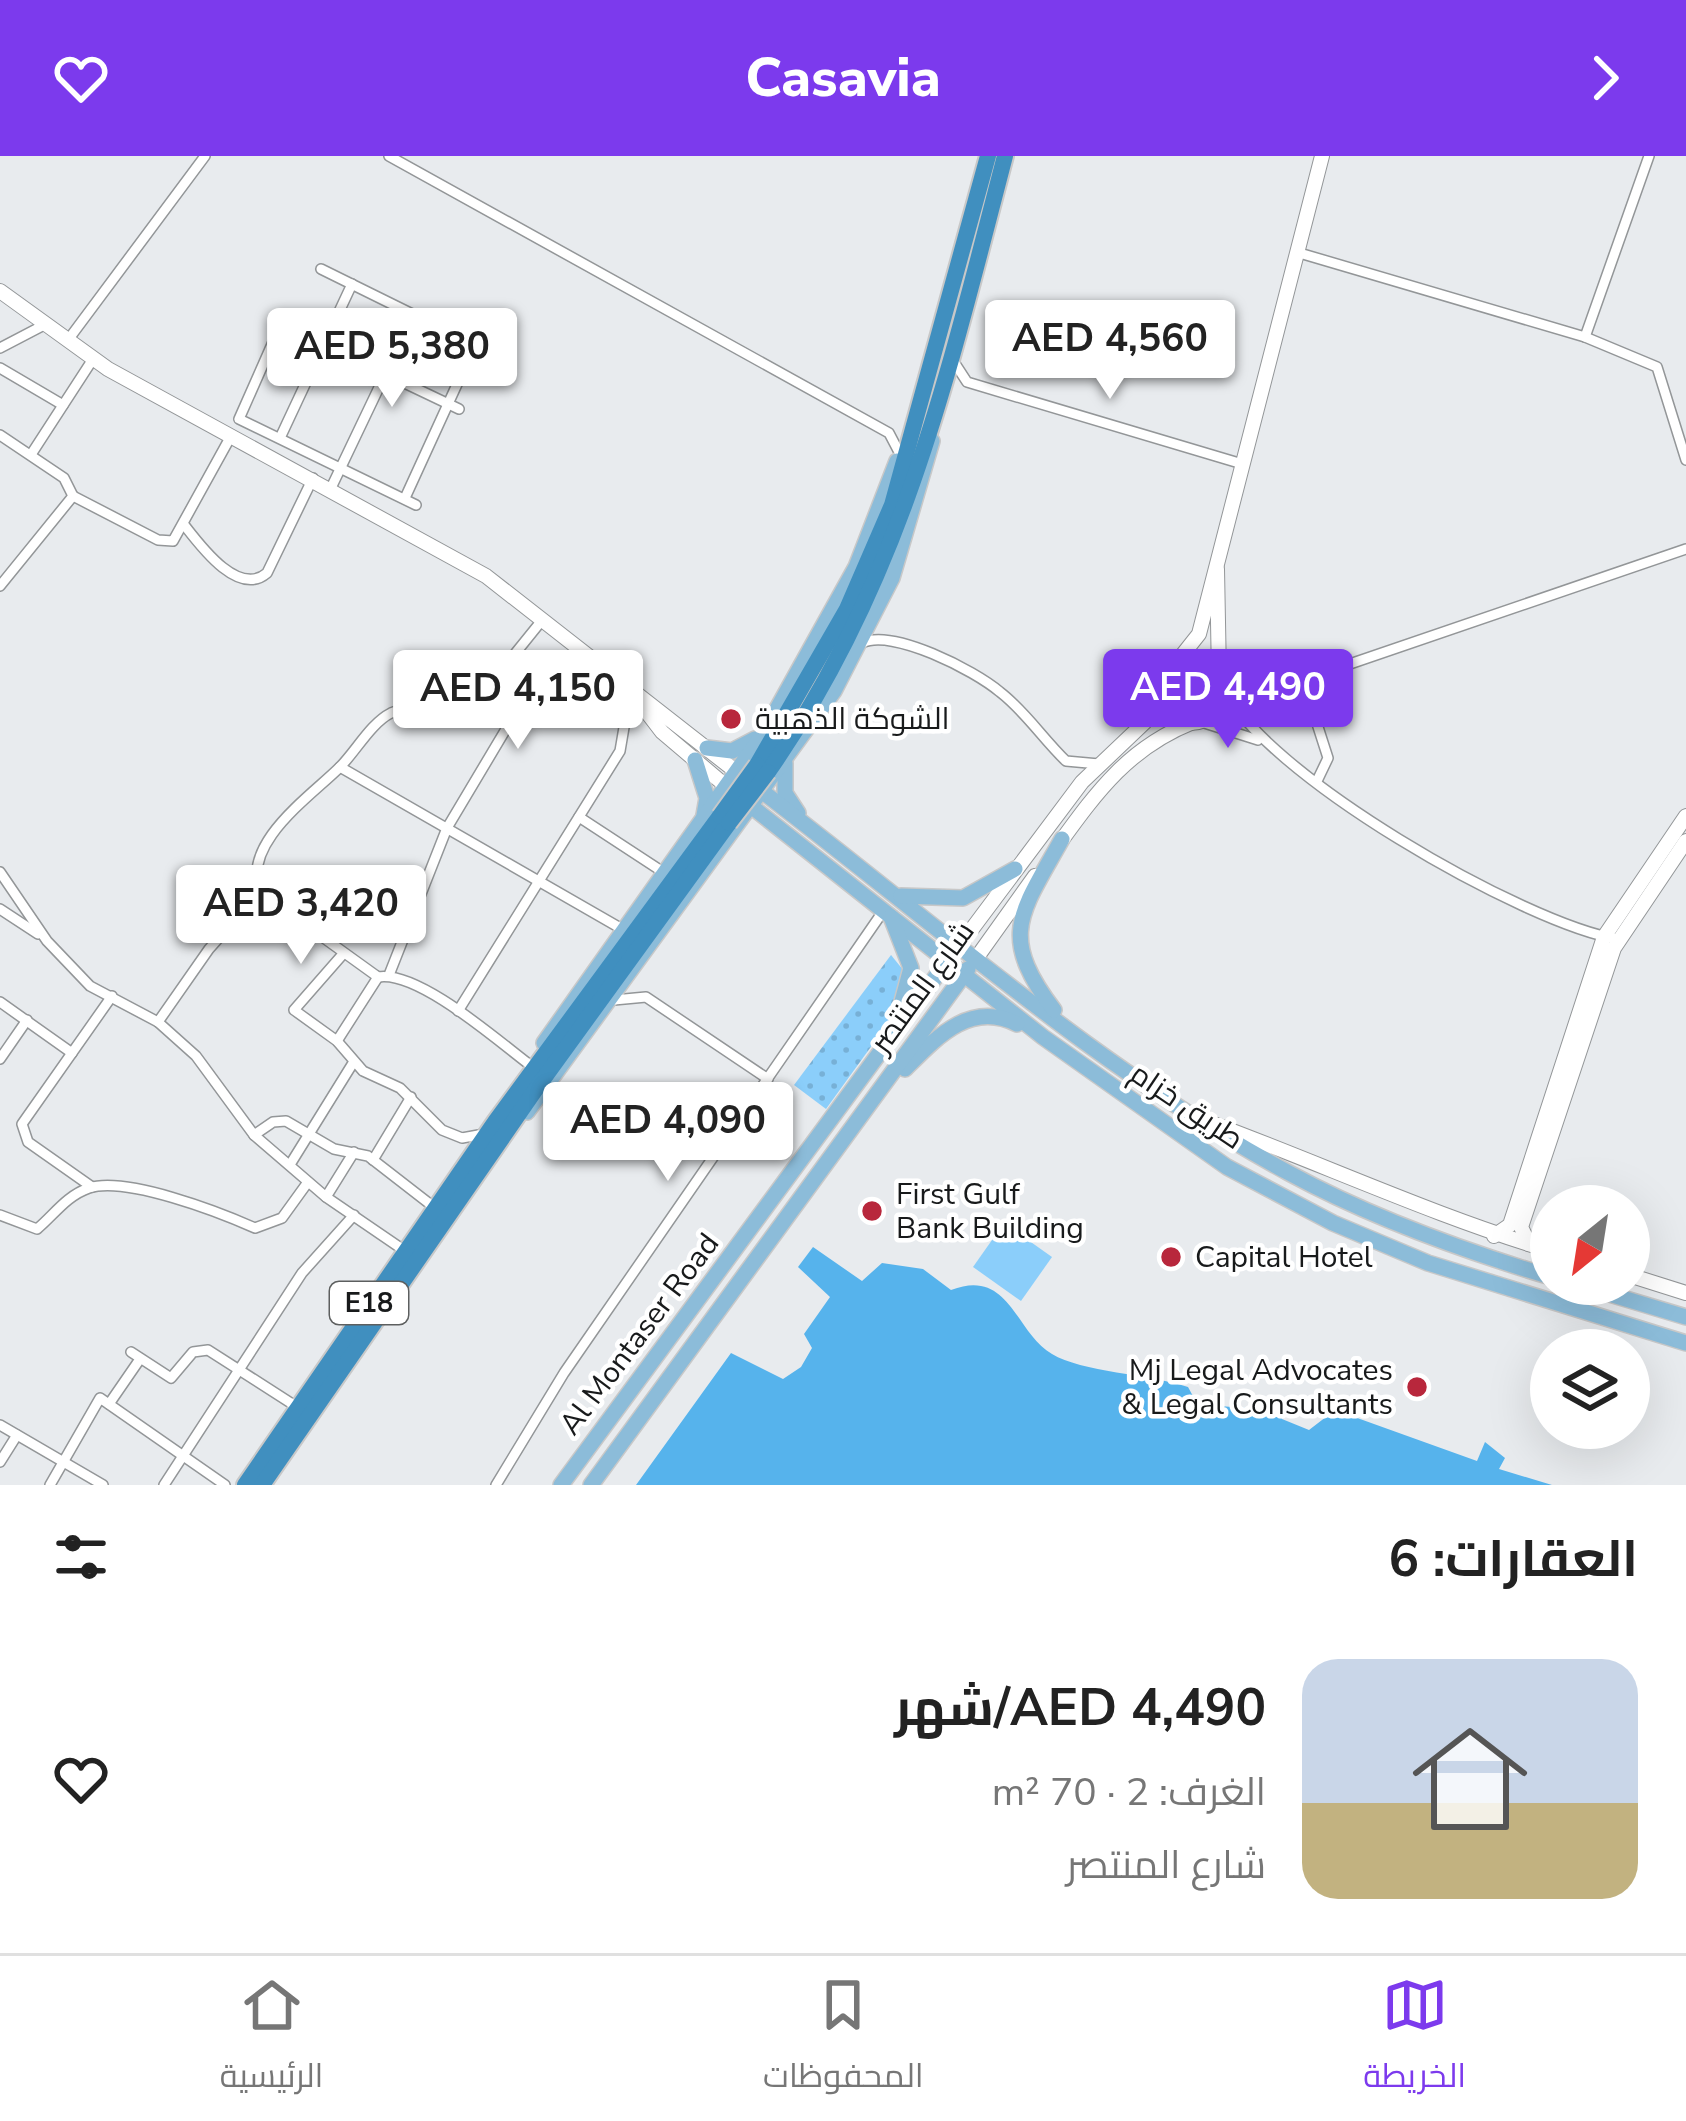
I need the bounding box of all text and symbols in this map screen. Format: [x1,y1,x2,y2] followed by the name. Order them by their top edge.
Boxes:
[745,41,941,115] text: Casavia
[48,45,114,111] icon: heart
[1572,45,1638,111] icon: forward
[973,300,1247,402] pin: AED 4,560
[255,308,529,410] pin: AED 5,380
[1012,312,1208,365] text: AED 4,560
[294,320,490,373] text: AED 5,380
[1091,649,1365,751] pin: AED 4,490
[381,650,655,752] pin: AED 4,150
[1130,661,1326,714] text: AED 4,490
[420,662,616,715] text: AED 4,150
[755,699,950,740] place label: الشوكة الذهبية
[718,706,744,732] marker: الشوكة الذهبية
[164,865,438,967] pin: AED 3,420
[203,877,399,930] text: AED 3,420
[859,913,984,1063] street label: شارع المنتصر
[1122,1053,1252,1159] street label: طريق خزام
[531,1082,805,1184] pin: AED 4,090
[570,1094,766,1147] text: AED 4,090
[896,1174,1084,1249] place label: First Gulf Bank Building
[1530,1185,1650,1305] north arrow
[1530,1185,1650,1449] map controls
[859,1198,885,1224] marker: First Gulf Bank Building
[550,1225,729,1444] street label: Al Montaser Road
[1195,1237,1373,1278] place label: Capital Hotel
[1158,1244,1184,1270] marker: Capital Hotel
[330,1282,408,1324] road number: E18
[1530,1329,1650,1449] button: layers
[1121,1350,1393,1425] place label: Mj Legal Advocates & Legal Consultants
[1404,1374,1430,1400] marker: Mj Legal Advocates & Legal Consultants
[48,1524,114,1590] icon: filters
[1388,1524,1638,1594] text: العقارات: 6
[894,1673,1266,1743] text: AED 4,490/شهر
[1398,1707,1542,1851] icon: home
[48,1746,114,1812] icon: heart
[992,1766,1266,1819] text: الغرف: 2 · 70 m²
[1066,1839,1266,1892] text: شارع المنتصر
[220,1972,323,2106] tab: الرئيسية
[763,1972,924,2106] tab: المحفوظات
[1363,1972,1466,2106] tab: الخريطة

